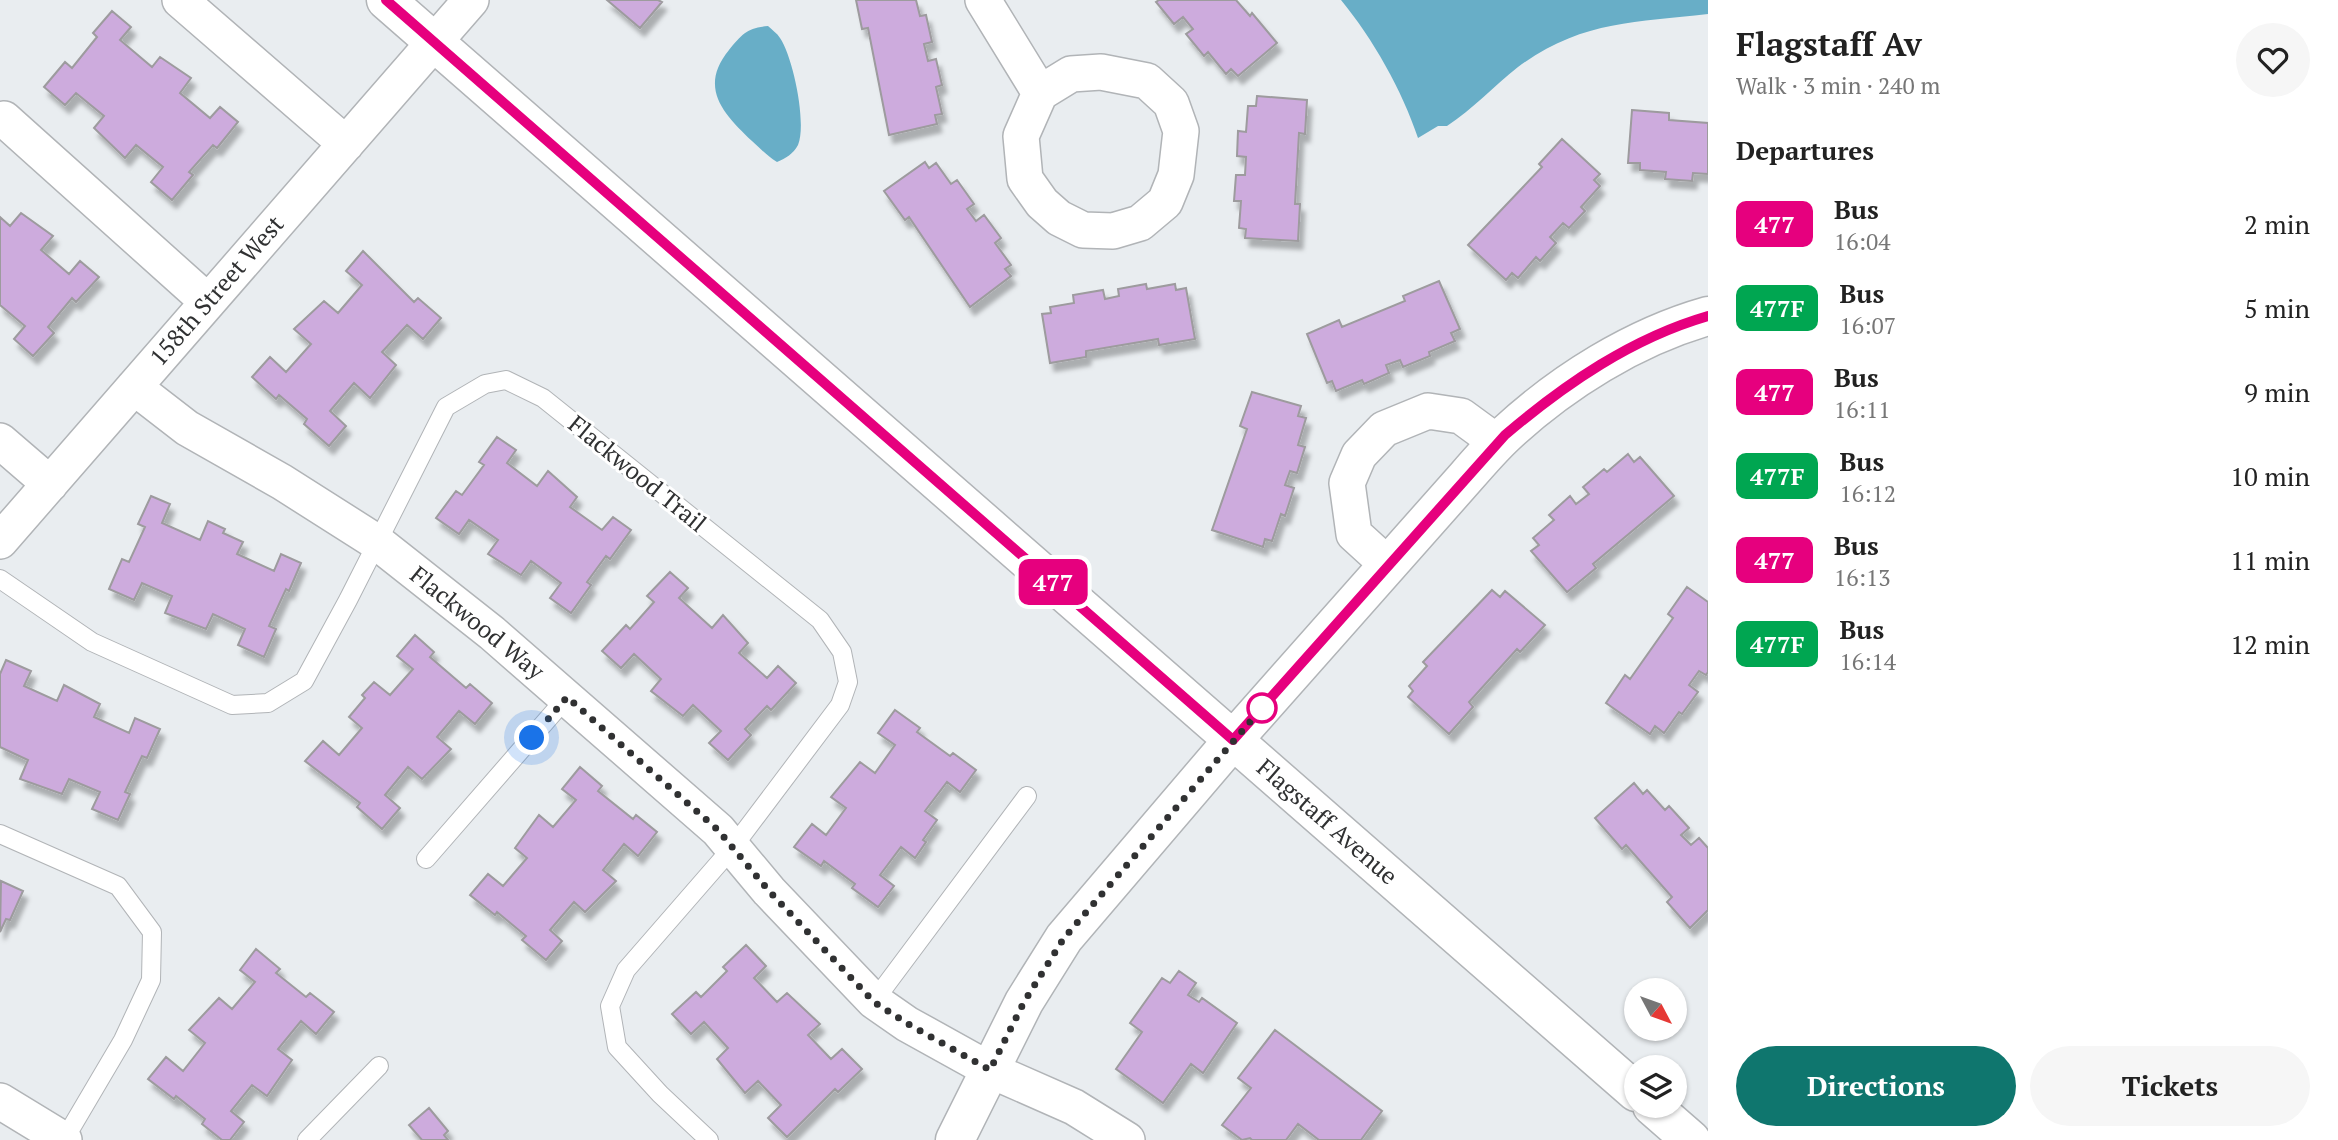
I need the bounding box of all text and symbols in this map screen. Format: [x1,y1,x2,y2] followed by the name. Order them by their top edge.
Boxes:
[1736,22,1922,65] text: Flagstaff Av
[2236,23,2310,97] button: heart
[1736,70,1940,101] text: Walk · 3 min · 240 m
[1736,133,1874,167] text: Departures
[1834,192,1879,226] text: Bus
[2244,207,2310,241] text: 2 min
[142,208,290,372] street label: 158th Street West
[1754,208,1795,240] text: 477
[1834,226,1891,257] text: 16:04
[1839,276,1884,310] text: Bus
[2244,291,2310,325] text: 5 min
[1750,292,1804,324] text: 477F
[1839,310,1896,341] text: 16:07
[1834,360,1879,394] text: Bus
[2244,375,2310,409] text: 9 min
[1754,376,1795,408] text: 477
[1834,394,1891,425] text: 16:11
[562,408,713,539] street label: Flackwood Trail
[1839,444,1884,478] text: Bus
[2230,459,2310,493] text: 10 min
[1750,460,1804,492] text: 477F
[1839,478,1896,509] text: 16:12
[1834,528,1879,562] text: Bus
[2230,543,2310,577] text: 11 min
[1754,544,1795,576] text: 477
[404,558,552,687] street label: Flackwood Way
[1013,559,1093,605] line badge: 477
[1834,562,1891,593] text: 16:13
[1033,566,1073,598] text: 477
[1839,612,1884,646] text: Bus
[2230,627,2310,661] text: 12 min
[1750,628,1804,660] text: 477F
[1839,646,1896,677] text: 16:14
[1247,693,1277,723] unlabelled marker
[514,720,549,755] your location
[1250,751,1405,891] street label: Flagstaff Avenue
[1624,978,1687,1041] north arrow
[1624,978,1687,1118] map controls
[1736,1046,2016,1126] button: Directions
[2030,1046,2310,1126] button: Tickets
[1624,1055,1687,1118] button: layers

